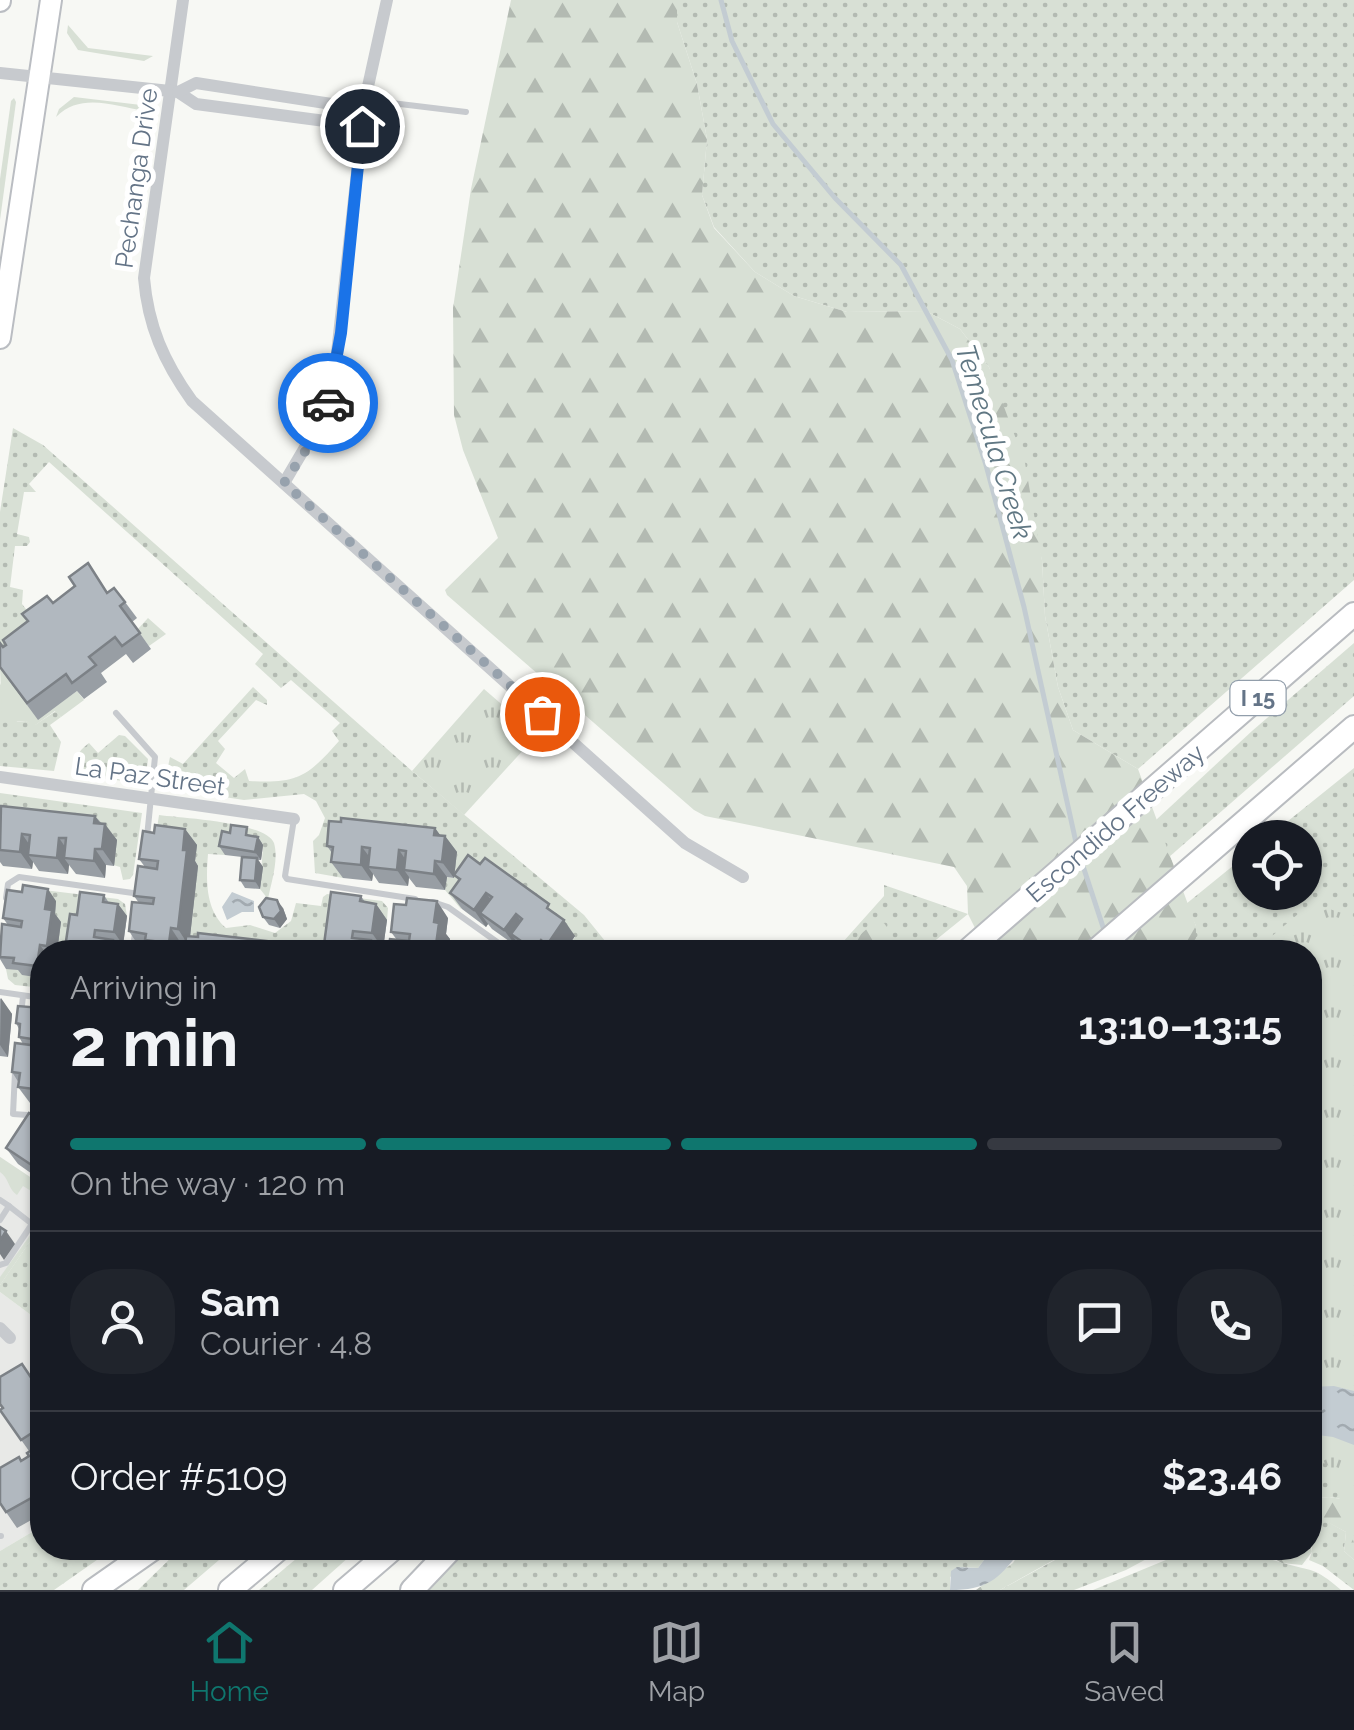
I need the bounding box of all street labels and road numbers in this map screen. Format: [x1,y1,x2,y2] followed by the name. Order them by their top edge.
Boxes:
[109,86,163,270] street label: Pechanga Drive
[1230,681,1286,715] road number: I 15
[1020,737,1210,908] street label: Escondido Freeway
[73,751,228,801] street label: La Paz Street

